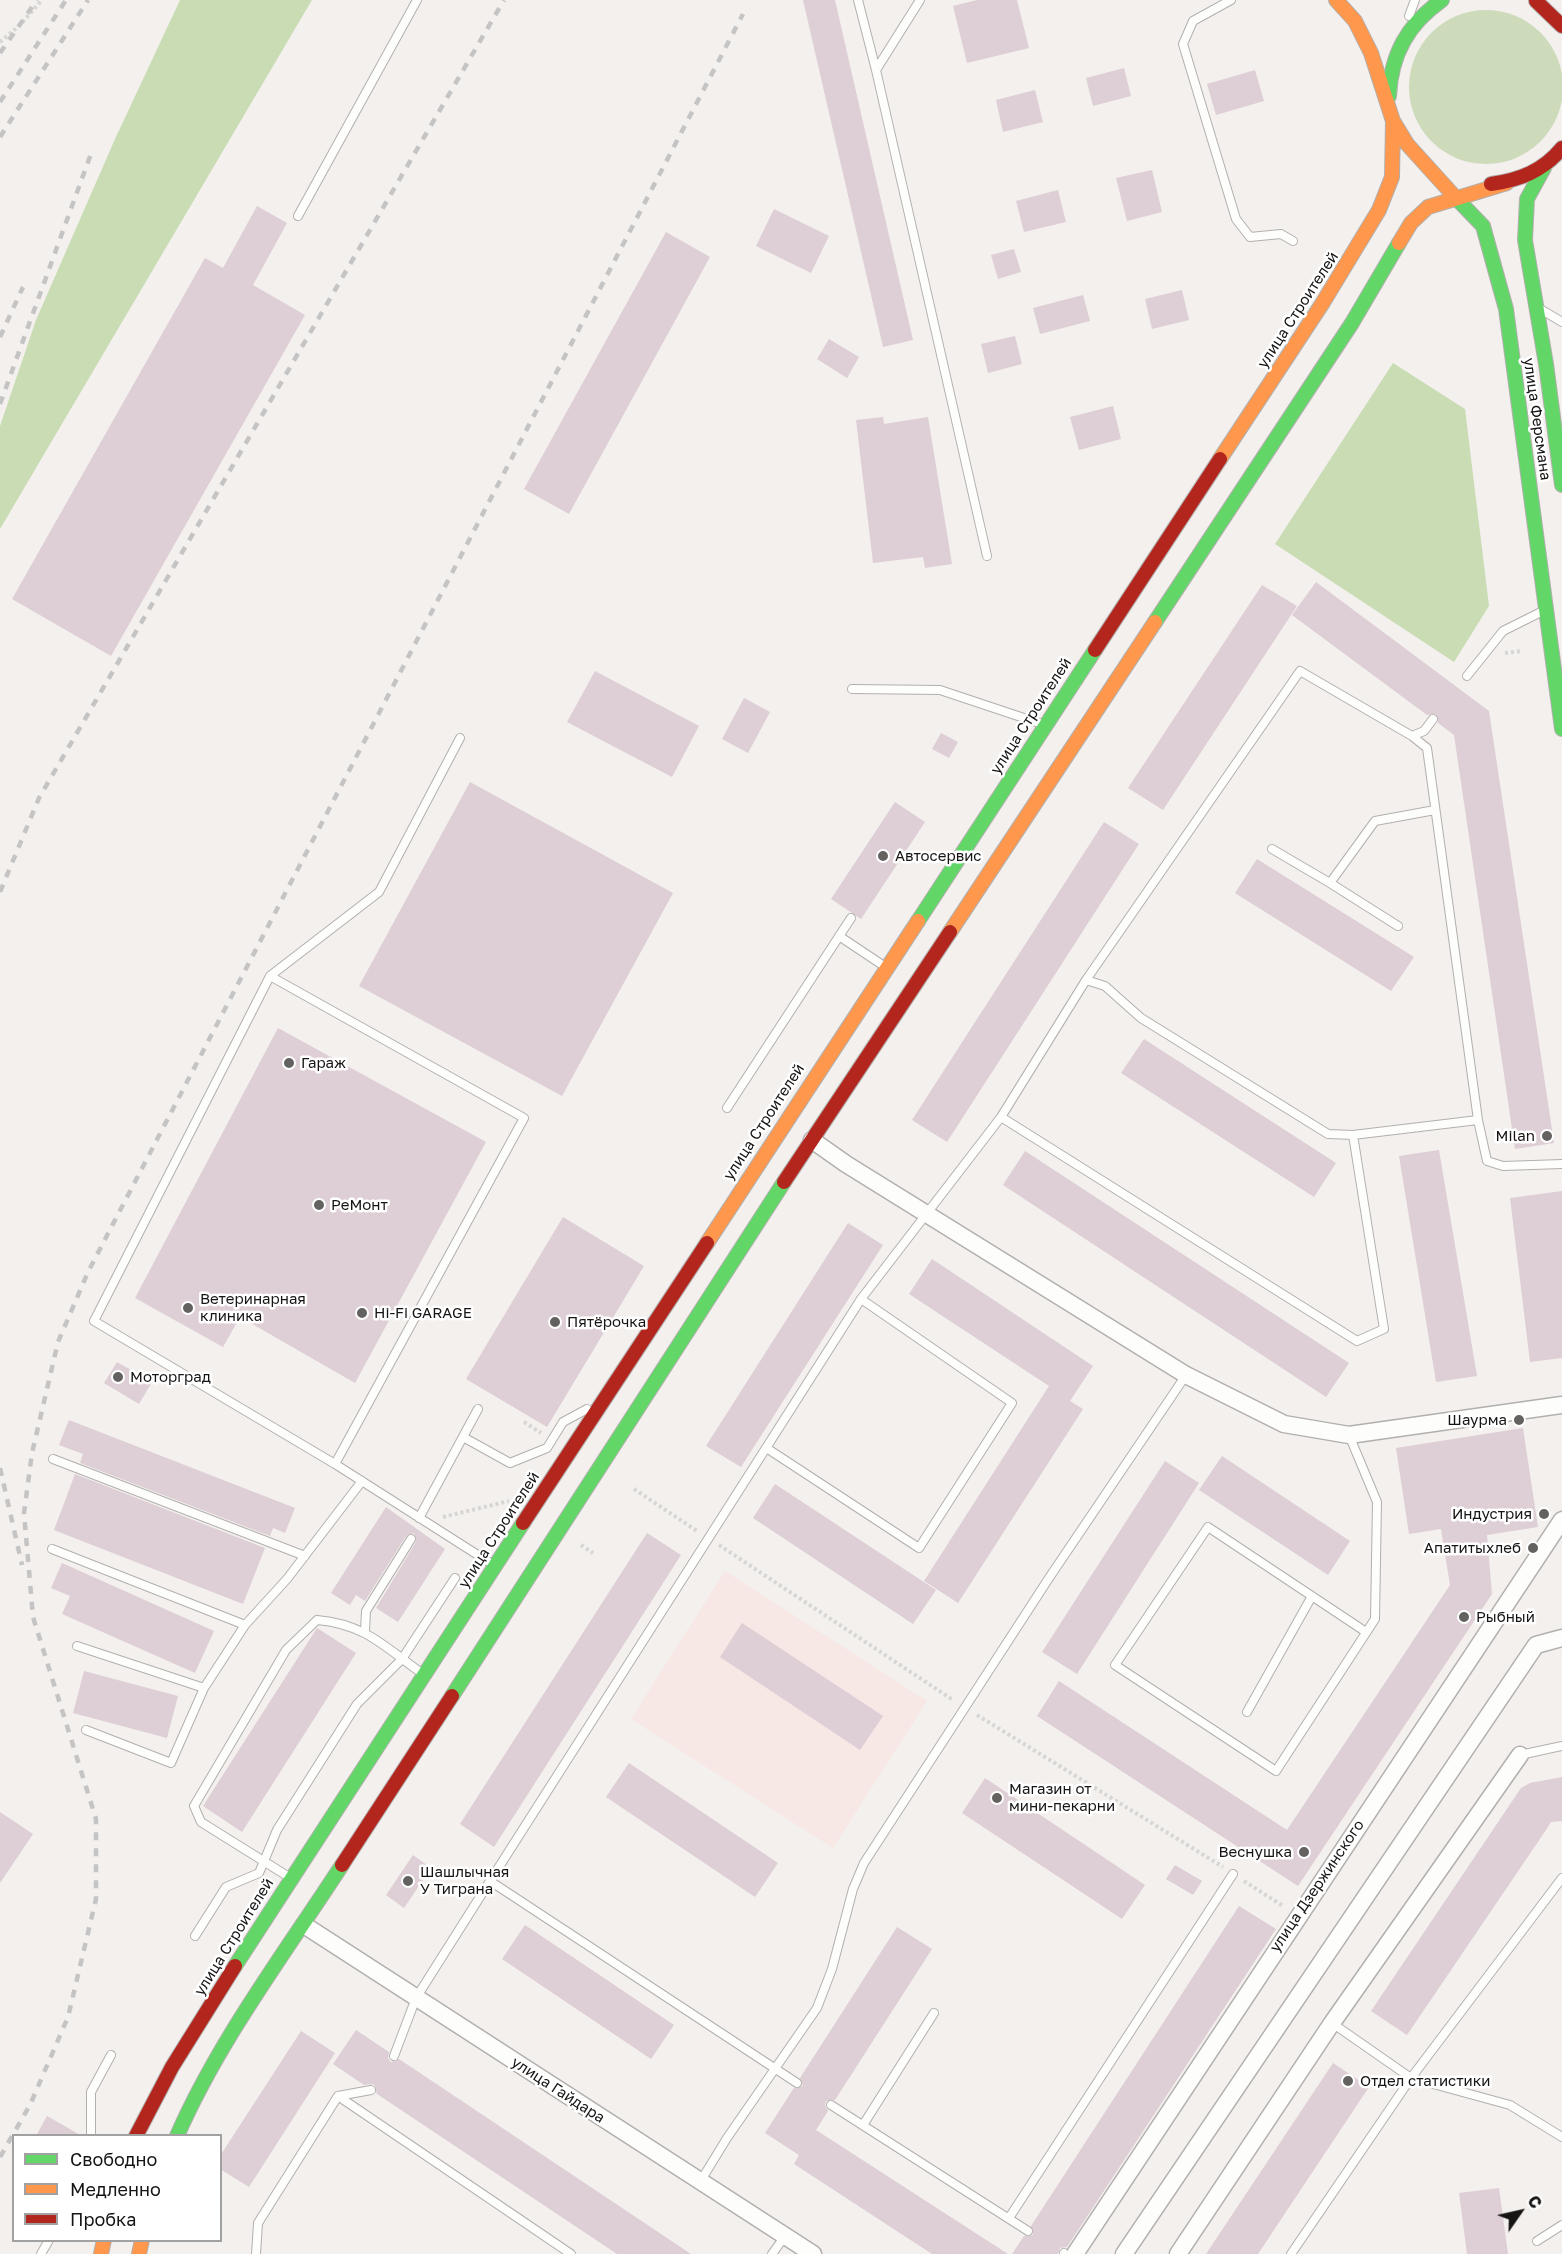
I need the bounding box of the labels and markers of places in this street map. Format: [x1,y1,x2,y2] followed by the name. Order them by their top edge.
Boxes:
[895,847,981,865] place label: Автосервис
[876,849,890,863] marker: Автосервис
[301,1054,346,1072] place label: Гараж
[282,1056,296,1070] marker: Гараж
[1496,1127,1535,1145] place label: Milan
[1540,1129,1554,1143] marker: Milan
[331,1196,388,1214] place label: РеМонт
[312,1198,326,1212] marker: РеМонт
[200,1290,306,1325] place label: Ветеринарная клиника
[181,1301,195,1315] marker: Ветеринарная клиника
[374,1304,472,1322] place label: Hi-Fi GARAGE
[355,1306,369,1320] marker: Hi-Fi GARAGE
[567,1313,646,1331] place label: Пятёрочка
[548,1315,562,1329] marker: Пятёрочка
[130,1368,211,1386] place label: Моторград
[111,1370,125,1384] marker: Моторград
[1447,1411,1507,1429] place label: Шаурма
[1512,1413,1526,1427] marker: Шаурма
[1452,1505,1532,1523] place label: Индустрия
[1537,1507,1551,1521] marker: Индустрия
[1424,1539,1521,1557] place label: Апатитыхлеб
[1526,1541,1540,1555] marker: Апатитыхлеб
[1476,1608,1535,1626] place label: Рыбный
[1457,1610,1471,1624] marker: Рыбный
[1009,1780,1115,1815] place label: Магазин от мини-пекарни
[990,1791,1004,1805] marker: Магазин от мини-пекарни
[1218,1843,1292,1861] place label: Веснушка
[1297,1845,1311,1859] marker: Веснушка
[420,1863,509,1898] place label: Шашлычная У Тиграна
[401,1874,415,1888] marker: Шашлычная У Тиграна
[1360,2072,1490,2090] place label: Отдел статистики
[1341,2074,1355,2088] marker: Отдел статистики

